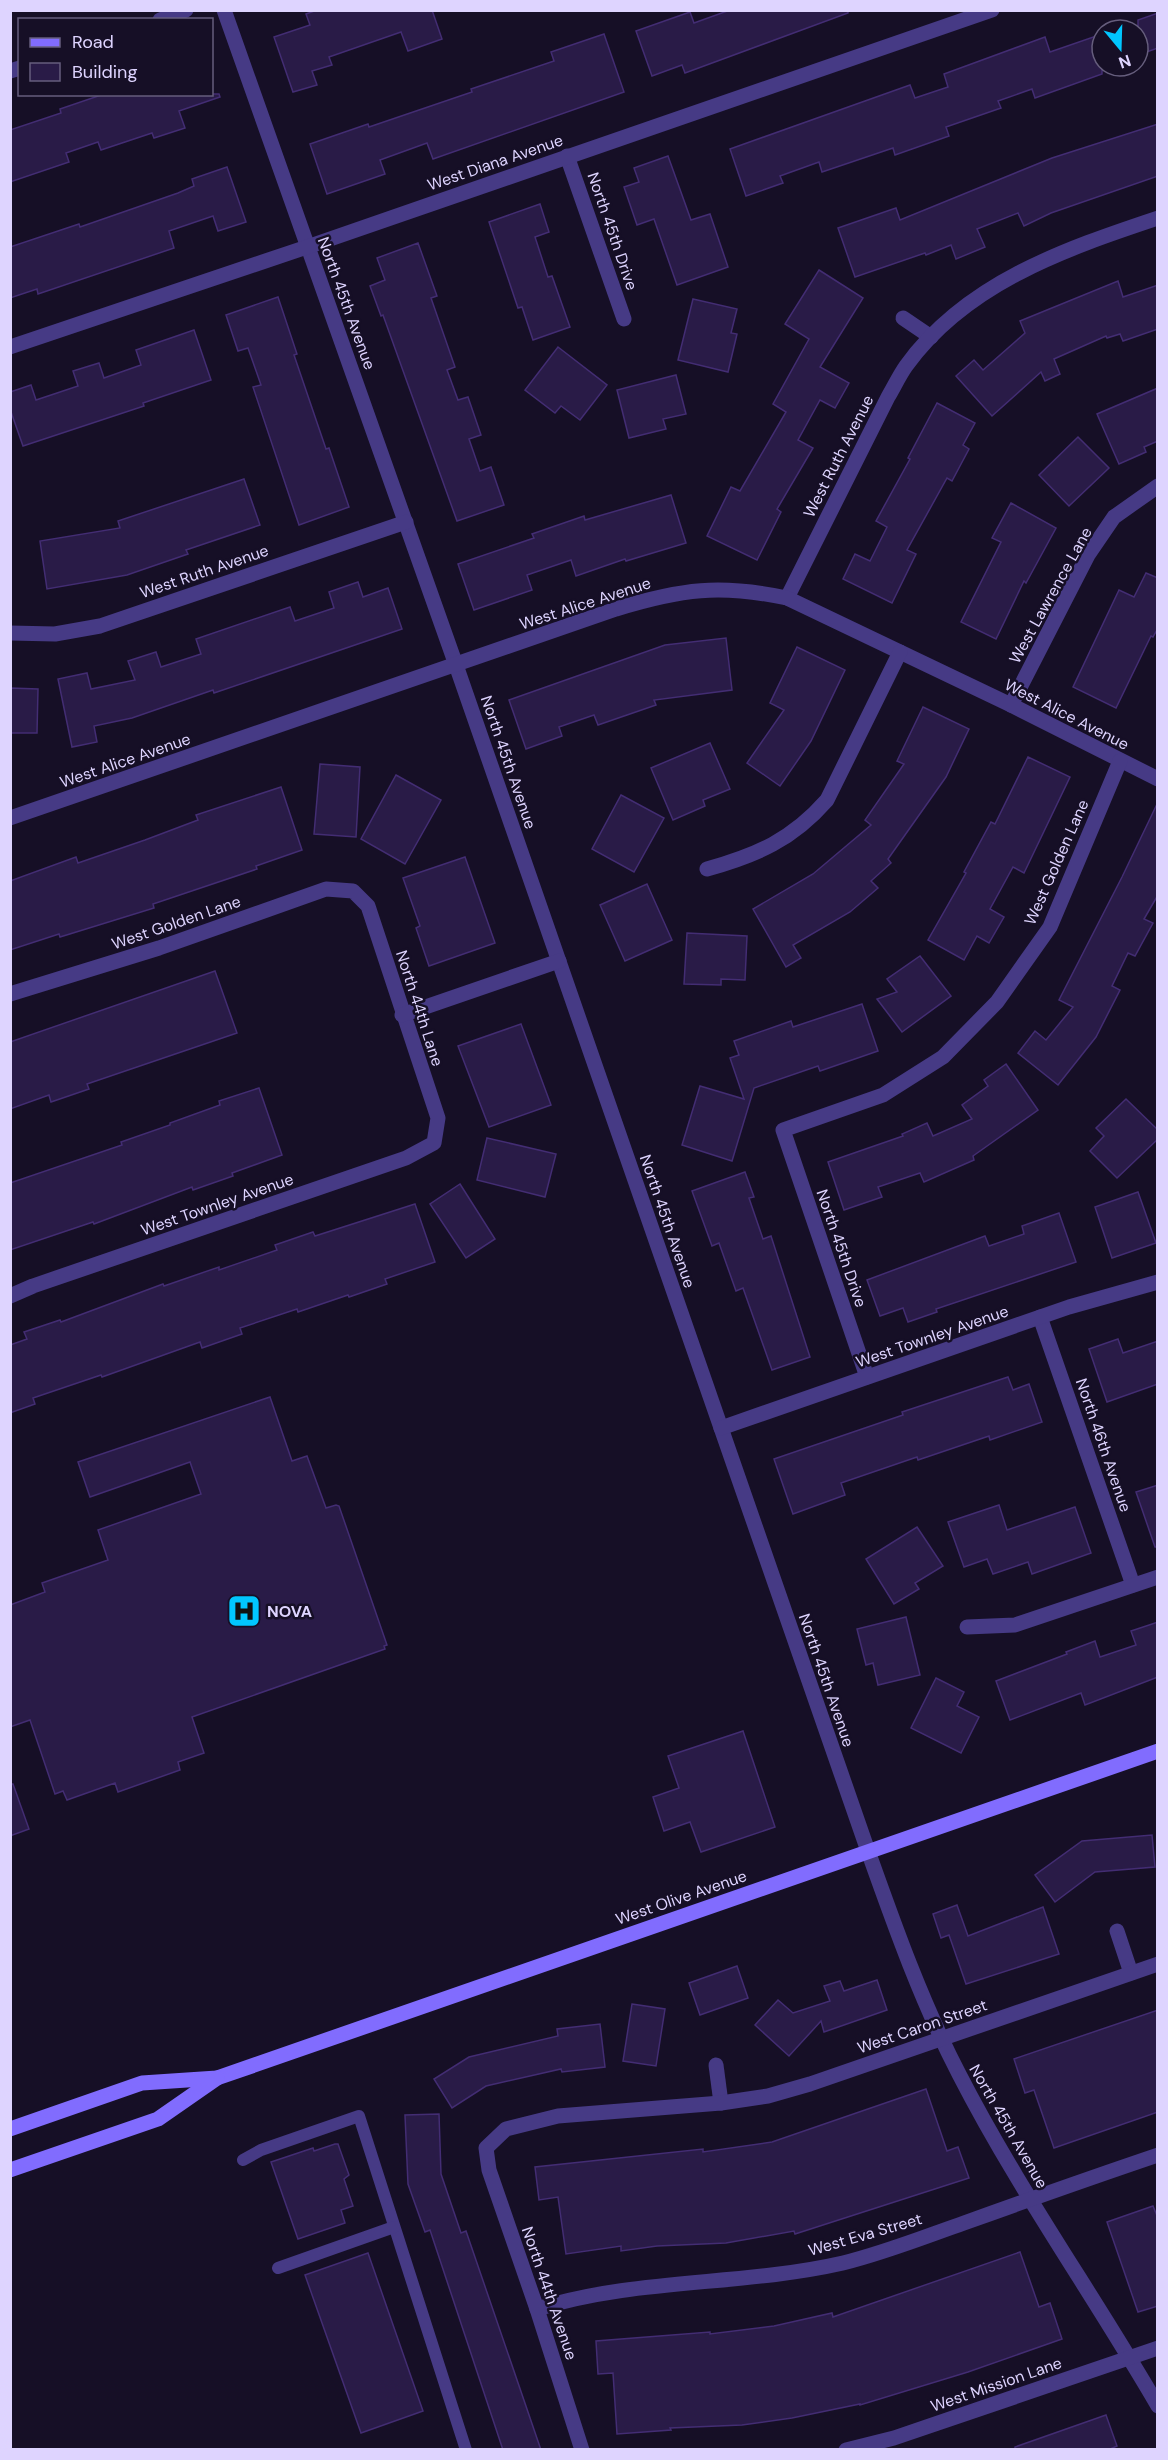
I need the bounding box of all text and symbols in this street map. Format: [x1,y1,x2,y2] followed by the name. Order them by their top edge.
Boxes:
[18,18,213,96] legend
[1090,18,1150,78] north arrow
[72,30,114,54] text: Road
[1116,50,1134,74] text: N
[72,60,137,84] text: Building
[425,129,566,196] street label: West Diana Avenue
[583,169,643,293] street label: North 45th Drive
[313,234,380,372] street label: North 45th Avenue
[799,391,878,521] street label: West Ruth Avenue
[1004,523,1097,667] street label: West Lawrence Lane
[137,540,271,603] street label: West Ruth Avenue
[517,572,653,635] street label: West Alice Avenue
[1001,674,1133,755] street label: West Alice Avenue
[476,693,541,832] street label: North 45th Avenue
[57,728,193,793] street label: West Alice Avenue
[1019,796,1094,928] street label: West Golden Lane
[109,891,243,954] street label: West Golden Lane
[391,947,448,1069] street label: North 44th Lane
[635,1152,700,1291] street label: North 45th Avenue
[138,1169,296,1240] street label: West Townley Avenue
[812,1186,872,1310] street label: North 45th Drive
[853,1301,1011,1372] street label: West Townley Avenue
[1071,1376,1136,1515] street label: North 46th Avenue
[226,1593,262,1629] hospital icon: NOVA
[267,1601,312,1622] place label: NOVA
[794,1611,859,1750] street label: North 45th Avenue
[613,1865,750,1930] street label: West Olive Avenue
[854,1994,990,2059] street label: West Caron Street
[965,2060,1053,2192] street label: North 45th Avenue
[806,2208,924,2261] street label: West Eva Street
[517,2224,582,2363] street label: North 44th Avenue
[928,2352,1065,2417] street label: West Mission Lane

